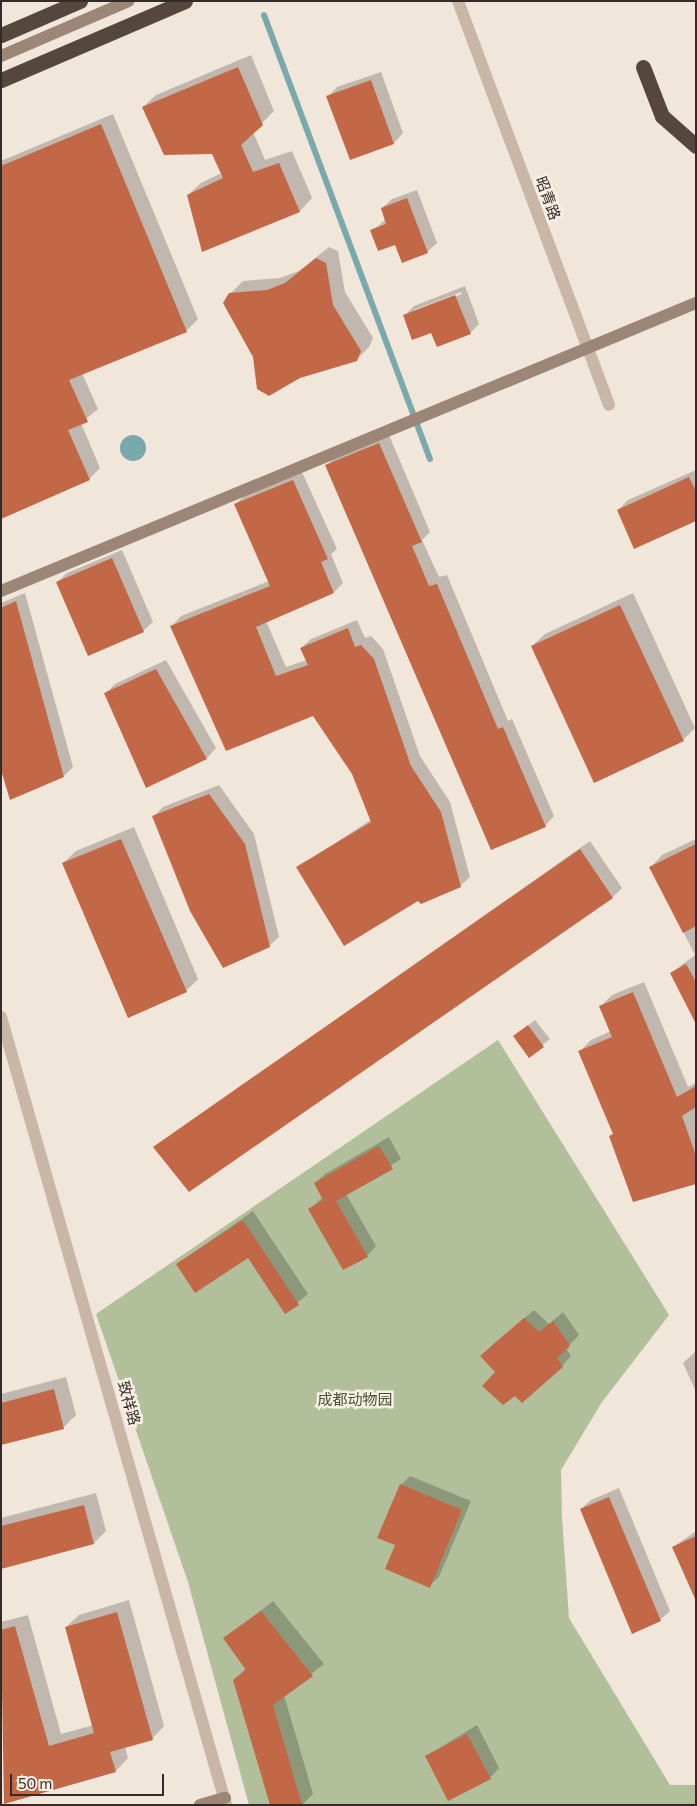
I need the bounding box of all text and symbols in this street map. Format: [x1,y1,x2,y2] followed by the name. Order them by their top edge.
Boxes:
[532,174,564,222] street label: 昭青路
[114,1379,144,1427] street label: 致祥路
[318,1391,392,1409] park label: 成都动物园
[12,1764,166,1796] scale bar
[18,1774,52,1792] text: 50 m

